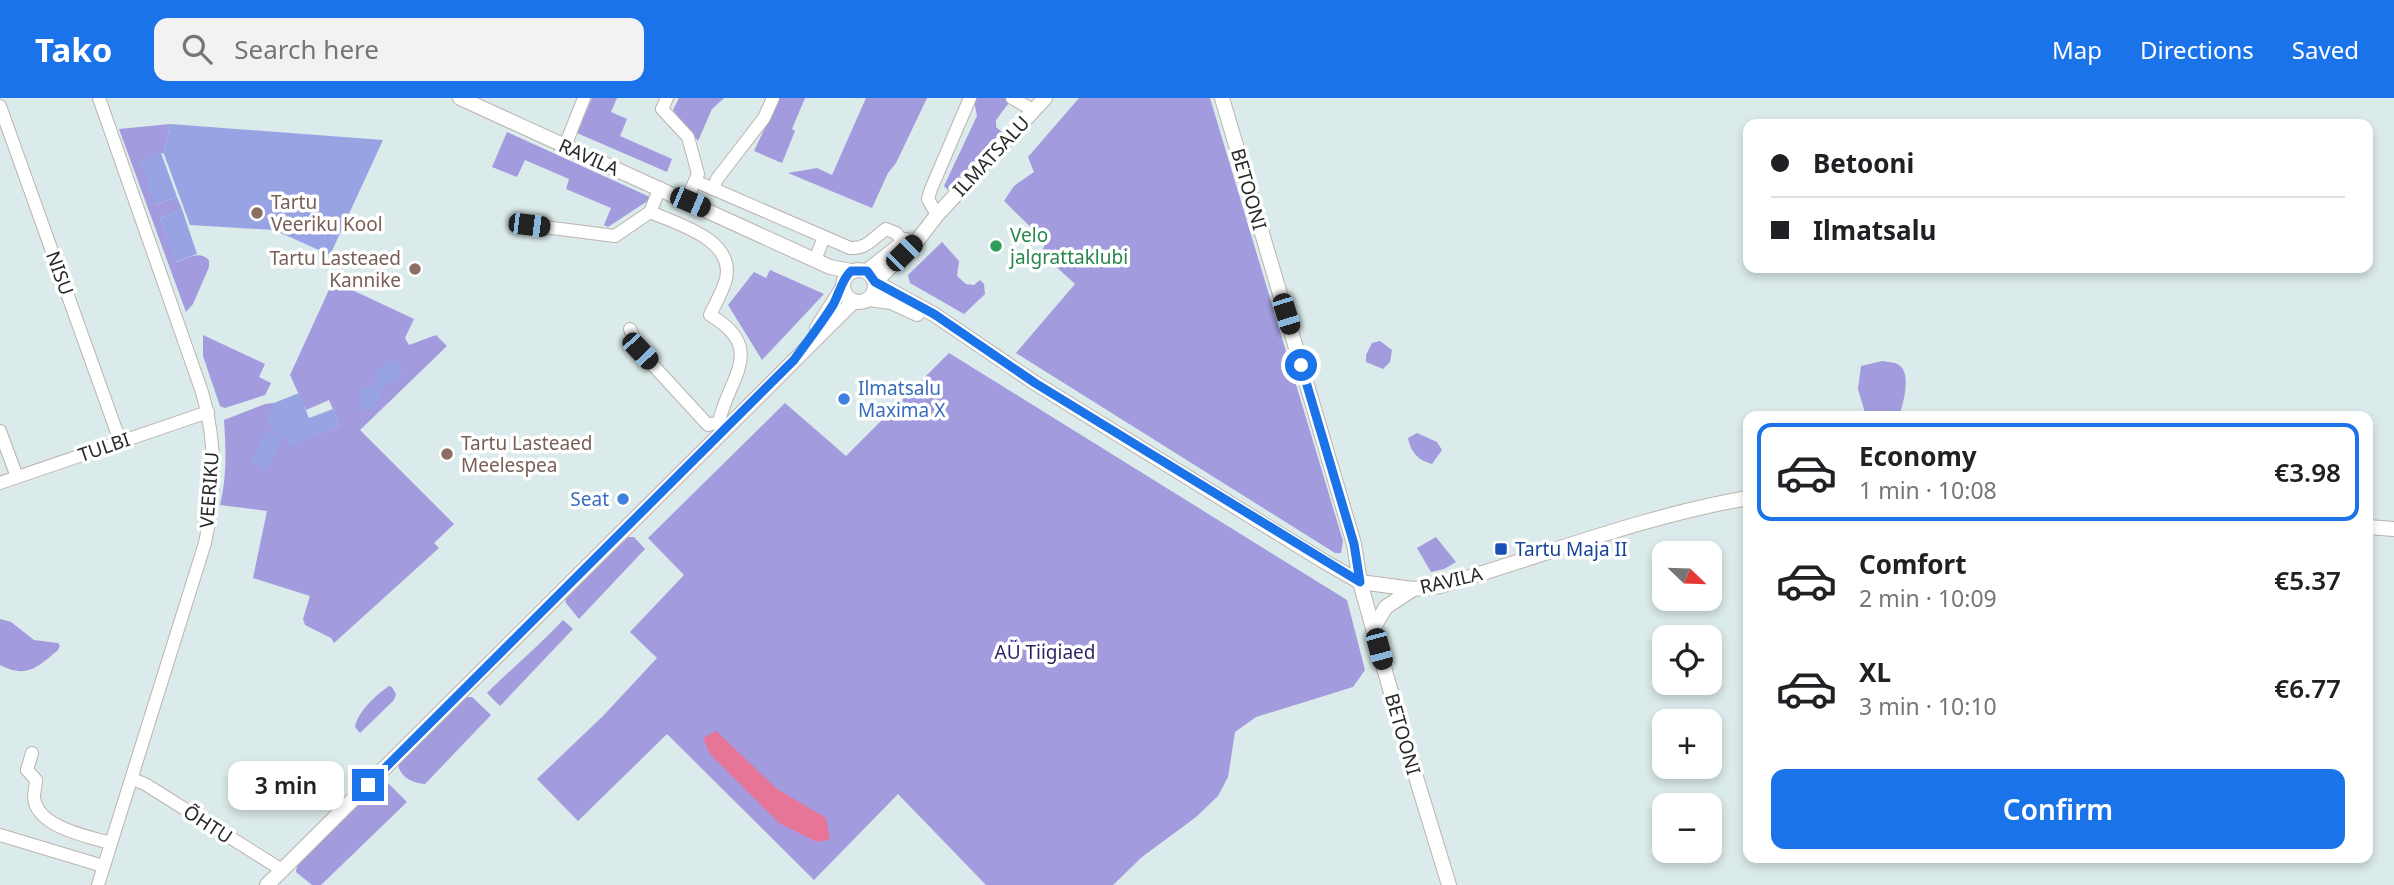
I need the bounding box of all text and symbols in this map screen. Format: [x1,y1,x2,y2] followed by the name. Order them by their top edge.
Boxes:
[154,18,644,81] search box
[35,27,112,72] text: Tako
[178,30,216,68] icon: search
[234,31,379,67] text: Search here
[2052,33,2102,66] text: Map
[2140,33,2254,66] text: Directions
[2292,33,2359,66] text: Saved
[947,110,1035,202] street label: ILMATSALU
[555,132,624,182] street label: RAVILA
[1225,145,1273,233] street label: BETOONI
[1813,145,1914,181] text: Betooni
[667,184,714,220] car
[271,189,383,237] place label: Tartu Veeriku Kool
[249,205,265,221] marker: Tartu Veeriku Kool
[507,212,552,238] car
[1813,212,1936,248] text: Ilmatsalu
[1008,222,1128,270] place label: Velo jalgrattaklubi
[882,231,927,275] car
[988,238,1004,254] marker: Velo jalgrattaklubi
[270,245,401,293] place label: Tartu Lasteaed Kannike
[40,247,80,299] street label: NISU
[407,261,423,277] marker: Tartu Lasteaed Kannike
[1270,291,1303,337] car
[618,328,663,374] car
[1285,349,1317,381] route start
[858,375,946,423] place label: Ilmatsalu Maxima X
[836,391,852,407] marker: Ilmatsalu Maxima X
[75,426,133,468] street label: TULBI
[461,430,592,478] place label: Tartu Lasteaed Meelespea
[1859,438,1977,474] text: Economy
[1775,441,1838,504] icon: car
[439,446,455,462] marker: Tartu Lasteaed Meelespea
[193,451,225,529] street label: VEERIKU
[2274,454,2341,490] text: €3.98
[1859,474,1997,506] text: 1 min · 10:08
[570,486,609,512] place label: Seat
[615,491,631,507] marker: Seat
[1515,536,1627,562] place label: Tartu Maja II
[1493,541,1509,557] marker: Tartu Maja II
[1652,541,1722,611] north arrow
[1652,541,1722,863] map controls
[1859,546,1967,582] text: Comfort
[1775,549,1838,612] icon: car
[1417,560,1486,600] street label: RAVILA
[2274,562,2341,598] text: €5.37
[1859,582,1997,614] text: 2 min · 10:09
[1652,625,1722,695] button: locate
[1364,626,1395,672] car
[995,639,1096,665] park label: AÜ Tiigiaed
[1859,654,1891,690] text: XL
[1775,657,1838,720] icon: car
[2274,670,2341,706] text: €6.77
[1379,690,1427,778] street label: BETOONI
[1859,690,1997,722] text: 3 min · 10:10
[1652,709,1722,779] button: +
[228,760,344,810] callout: 3 min
[255,769,317,801] text: 3 min
[352,769,384,801] route end
[1771,769,2345,849] button: Confirm
[1652,793,1722,863] button: −
[179,799,237,849] street label: ÕHTU

